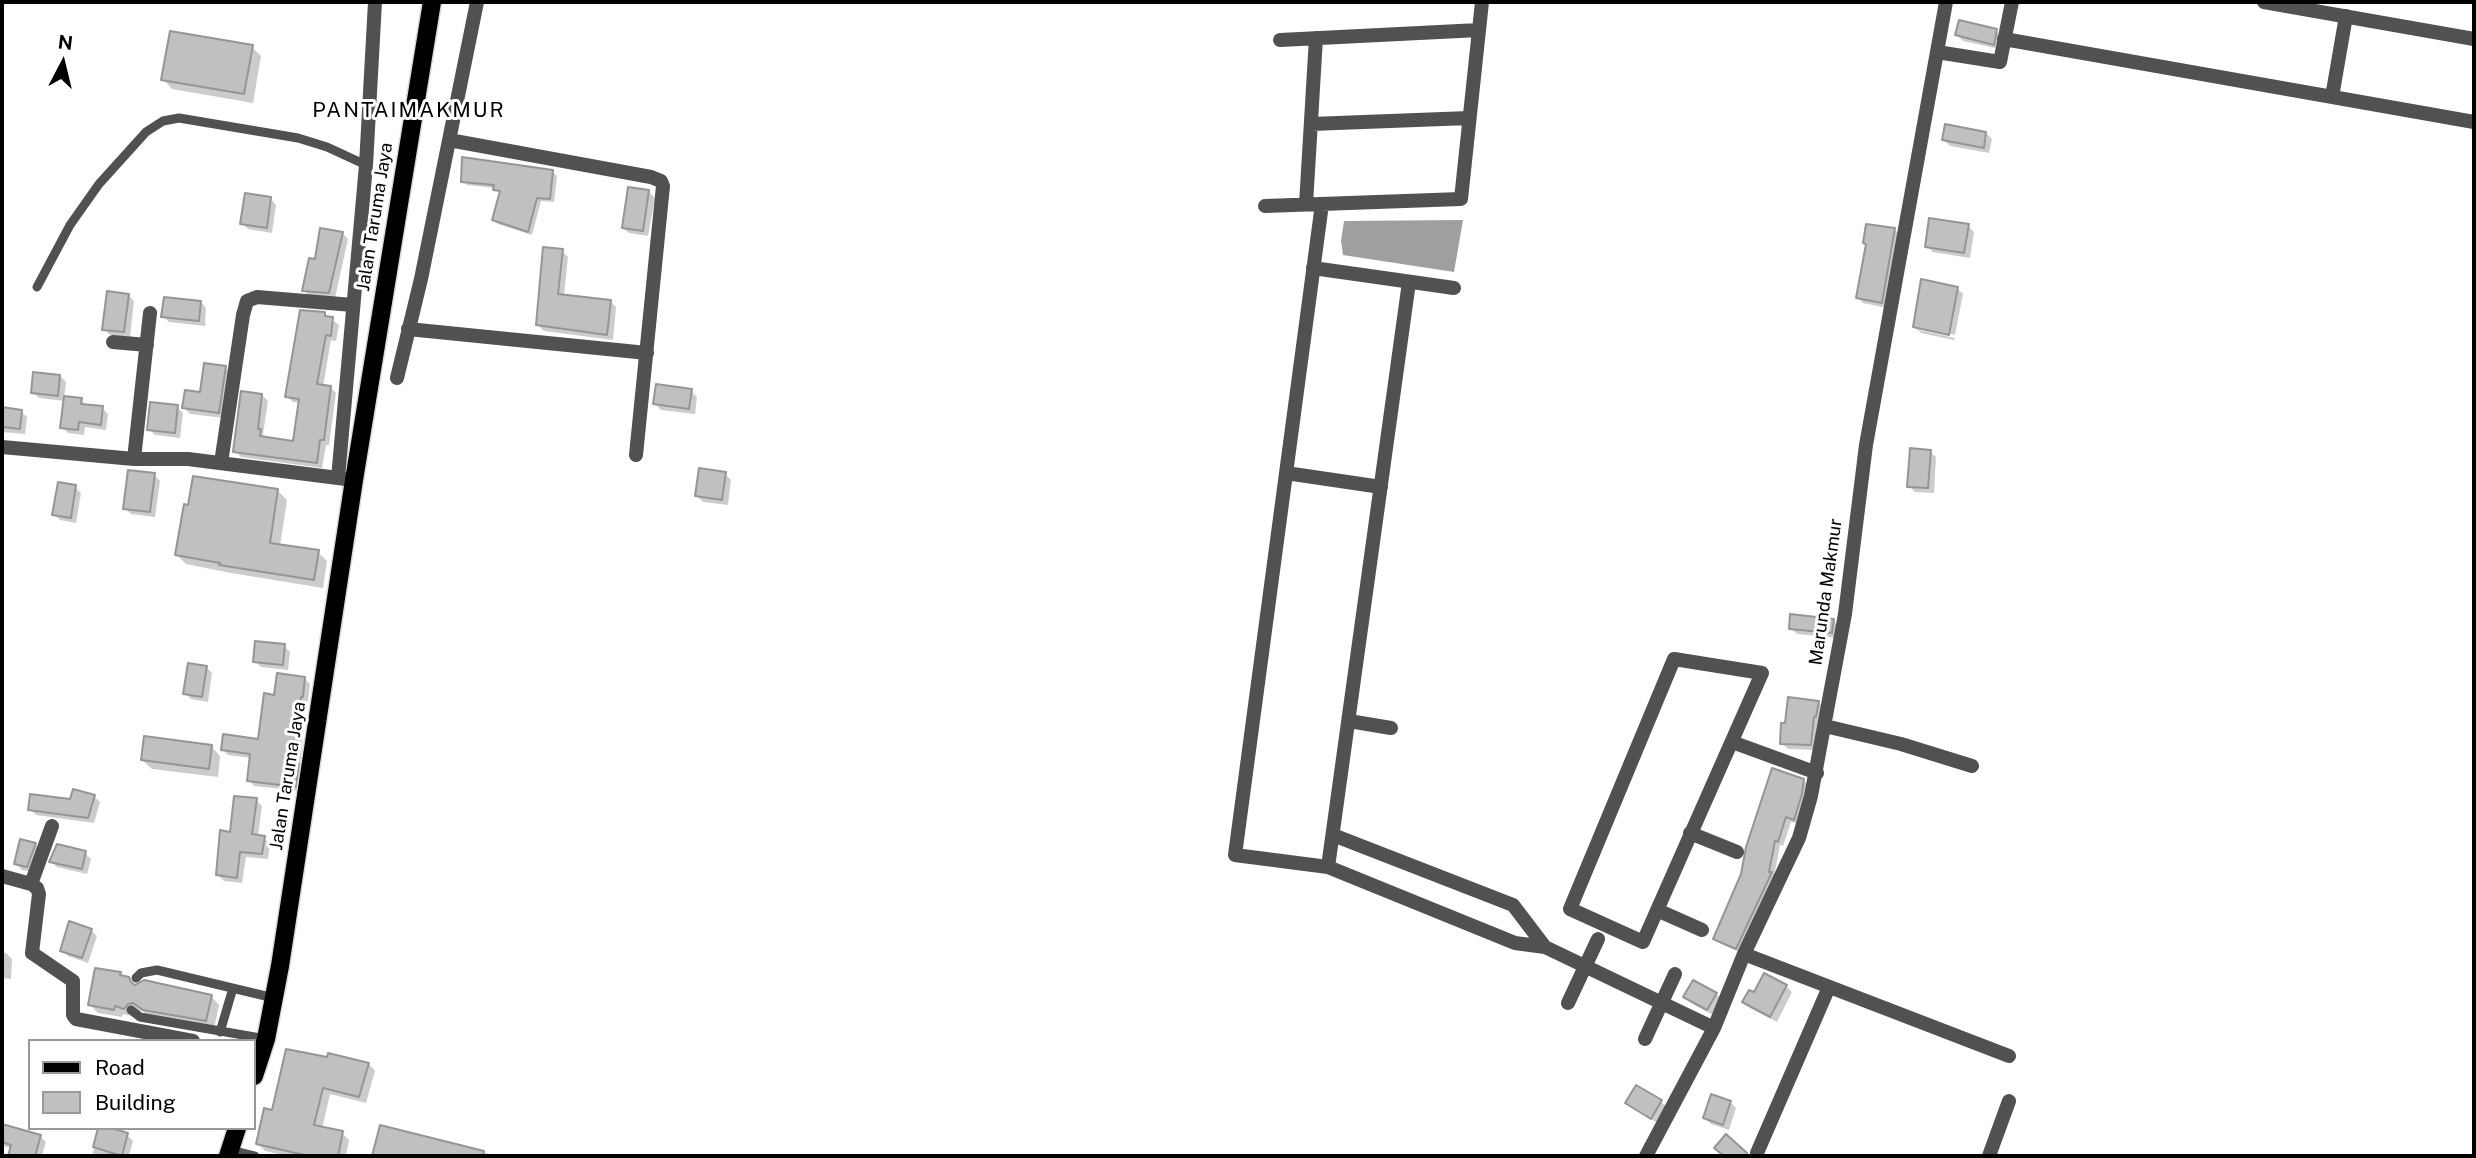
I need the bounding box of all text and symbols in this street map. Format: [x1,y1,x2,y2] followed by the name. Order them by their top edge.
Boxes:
[28,28,98,98] north arrow
[57,30,74,54] text: N
[314,98,504,124] district label: PANTAIMAKMUR
[353,141,397,293] street label: Jalan Taruma Jaya
[1805,517,1847,667] street label: Marunda Makmur
[266,700,310,852] street label: Jalan Taruma Jaya
[28,1039,256,1130] legend
[95,1055,145,1080] text: Road
[95,1090,176,1115] text: Building

